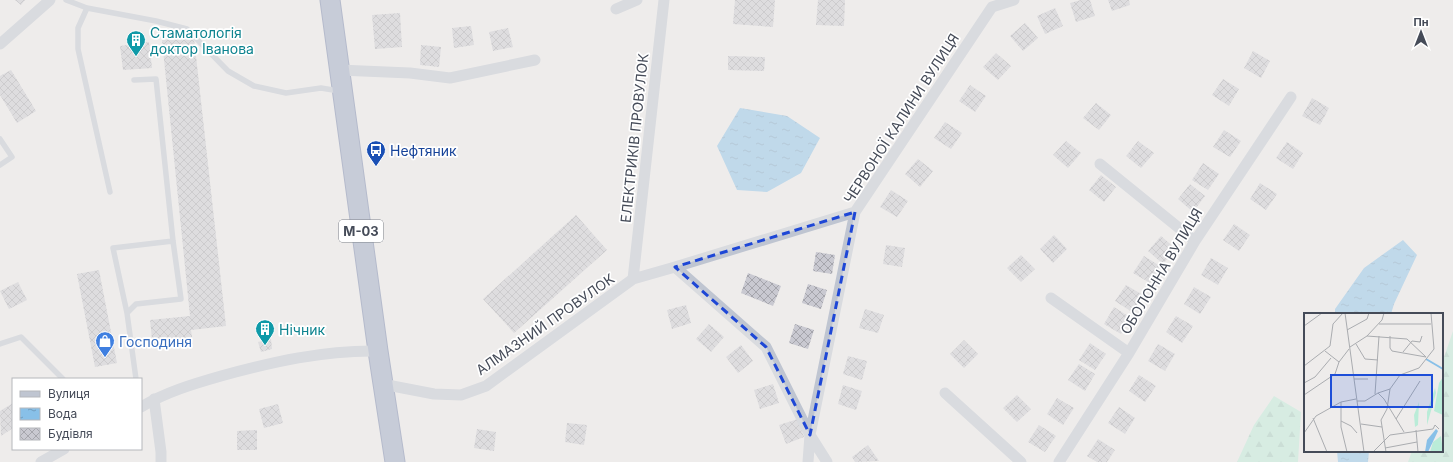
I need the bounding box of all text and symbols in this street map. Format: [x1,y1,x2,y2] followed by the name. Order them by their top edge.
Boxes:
[1401,12,1441,52] north arrow
[1413,15,1429,29] text: Пн
[150,24,254,57] place label: Стаматологія доктор Іванова
[125,29,147,57] building icon: Стаматологія доктор Іванова
[840,30,962,206] street label: ЧЕРВОНОЇ КАЛИНИ ВУЛИЦЯ
[617,52,651,223] street label: ЕЛЕКТРИКІВ ПРОВУЛОК
[365,139,387,167] bus stop icon: Нефтяник
[390,142,457,159] place label: Нефтяник
[1117,205,1205,337] street label: ОБОЛОННА ВУЛИЦЯ
[339,220,383,242] road number: М-03
[472,269,618,378] street label: АЛМАЗНИЙ ПРОВУЛОК
[1304,313,1443,452] inset map
[254,318,276,346] building icon: Нічник
[279,321,325,338] place label: Нічник
[94,330,116,358] shop icon: Господиня
[119,333,192,350] place label: Господиня
[12,378,142,450] legend
[48,386,90,401] text: Вулиця
[48,406,77,421] text: Вода
[48,426,93,441] text: Будівля

